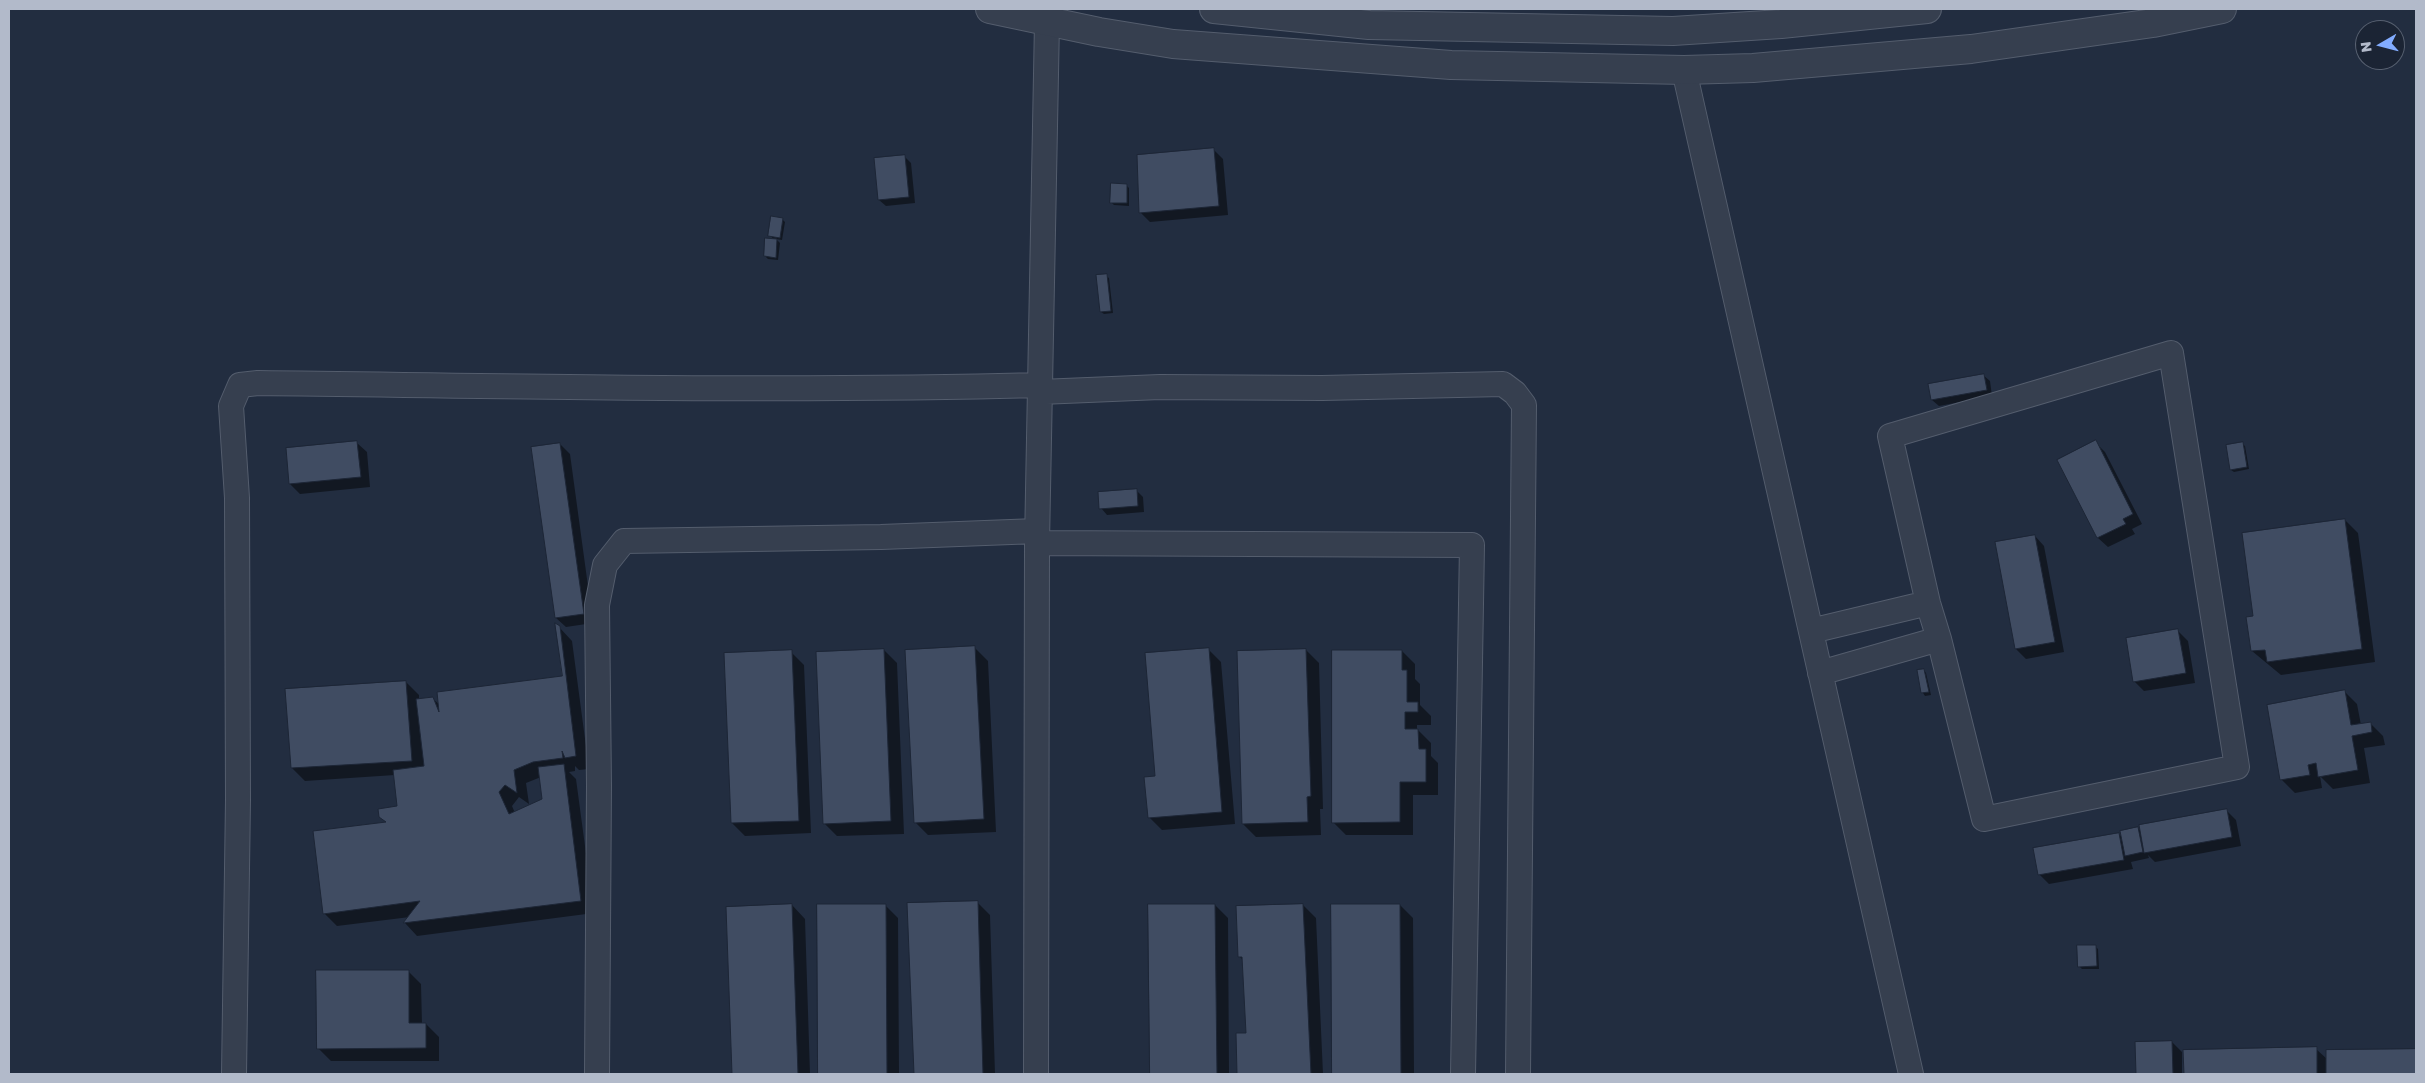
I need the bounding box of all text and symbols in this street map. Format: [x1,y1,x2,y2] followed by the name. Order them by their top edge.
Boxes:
[2355,20,2405,70] north arrow
[2356,41,2375,53] text: N

